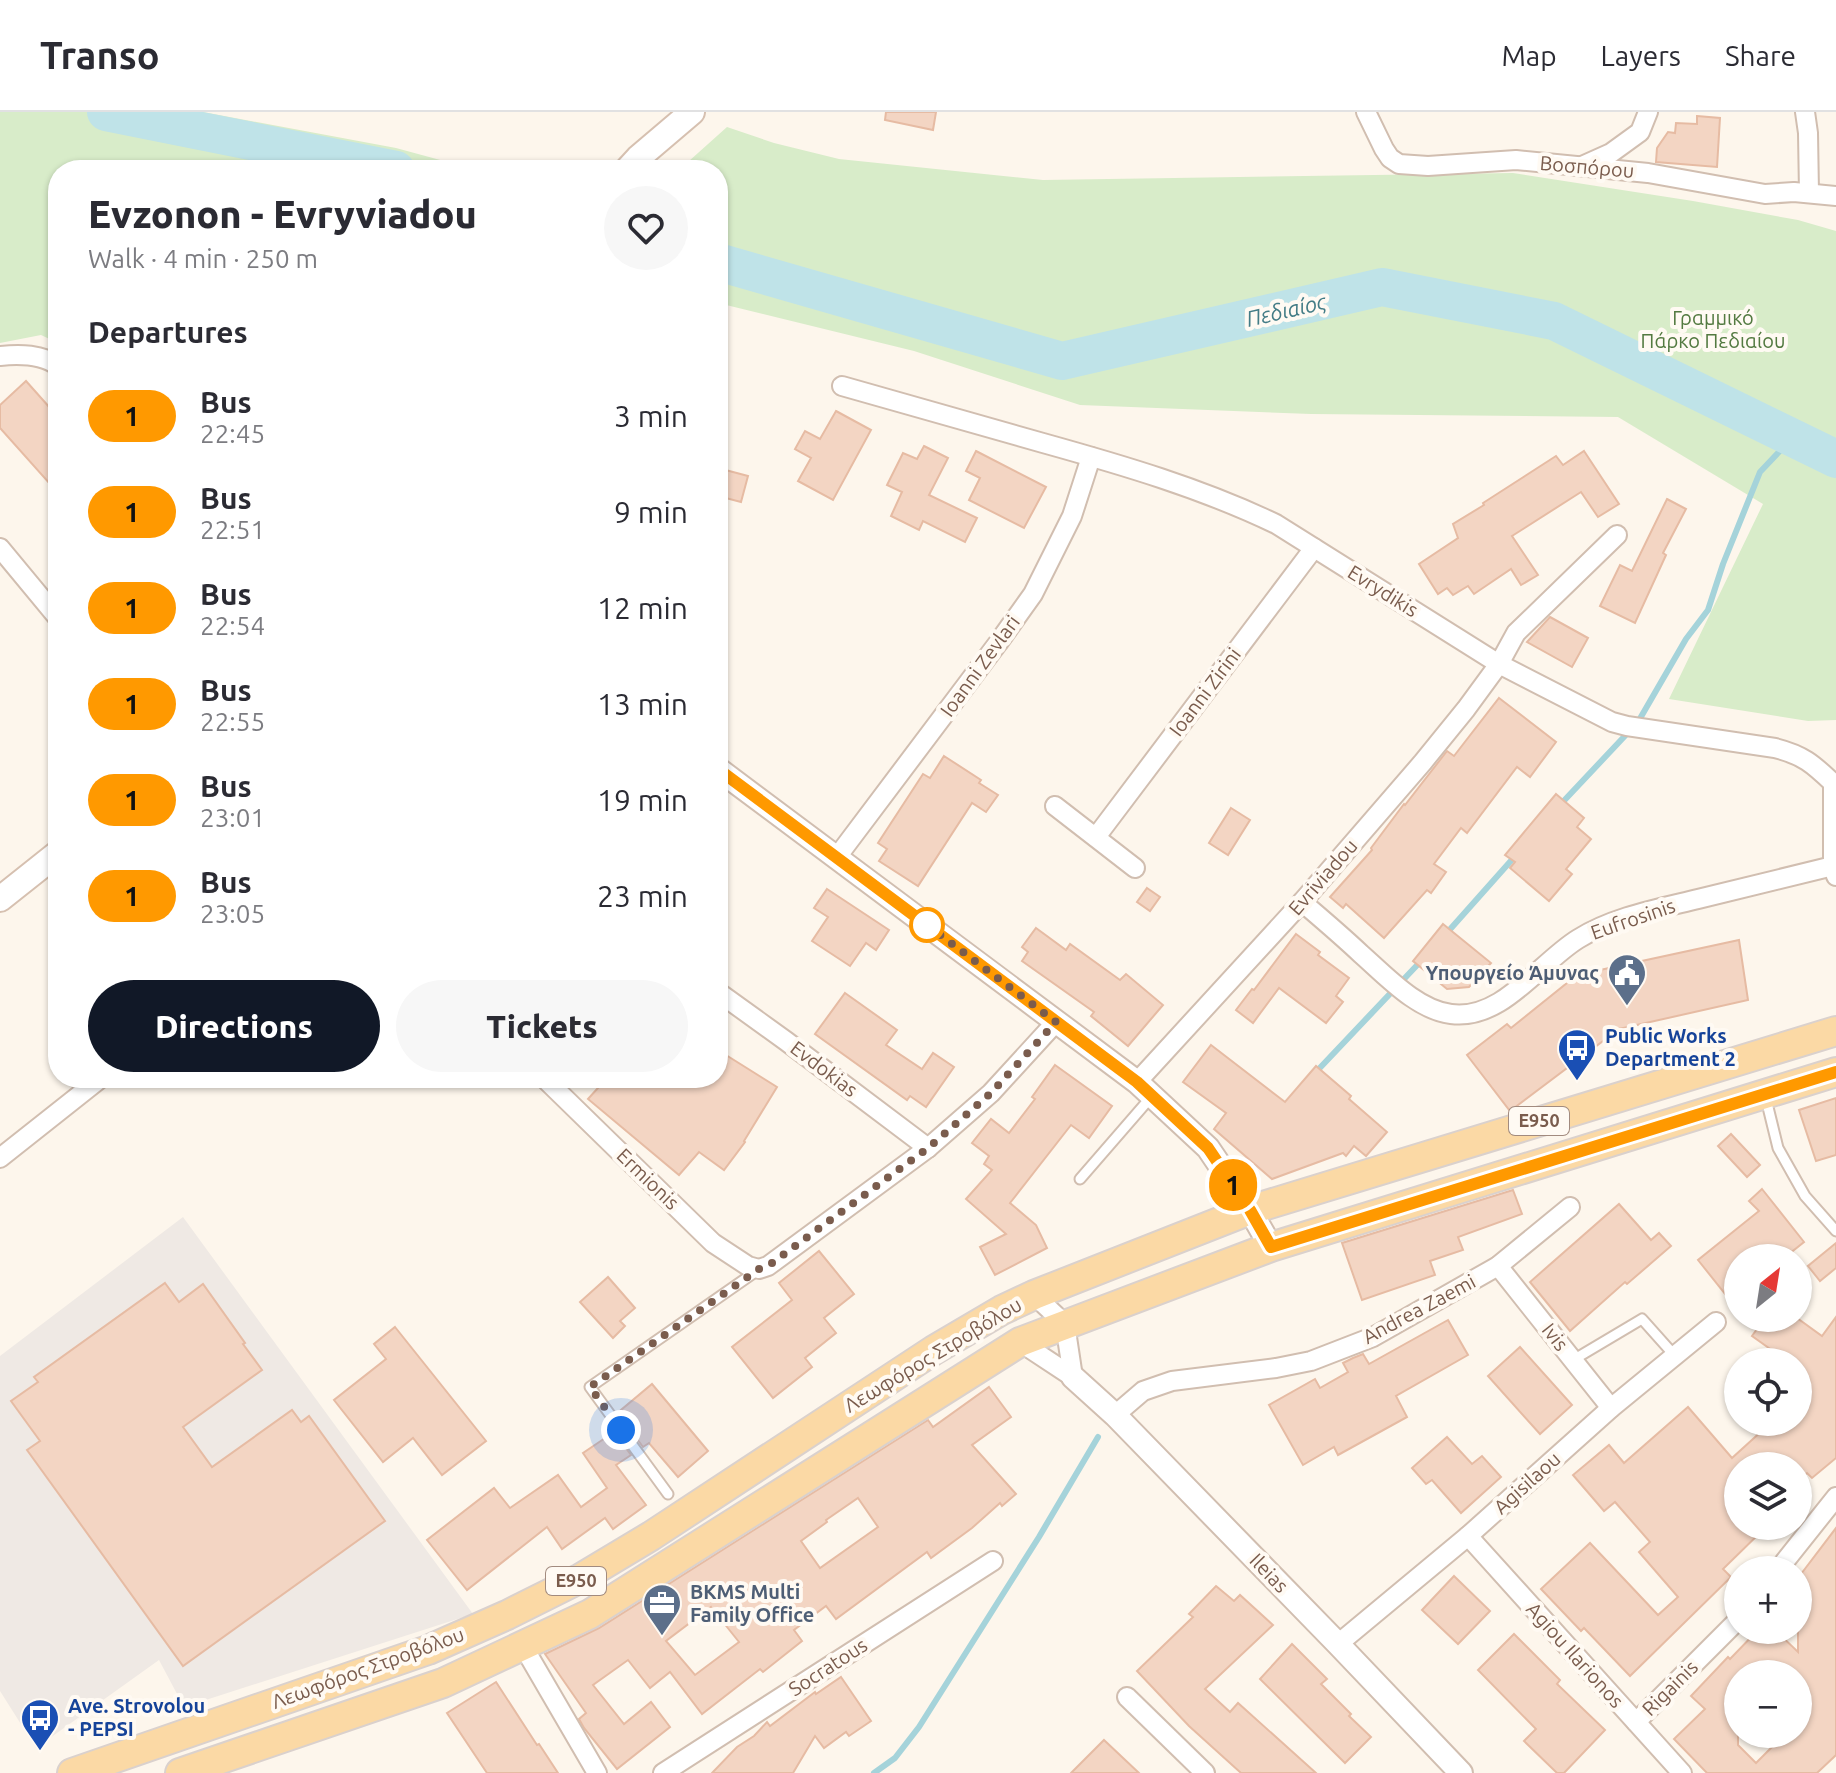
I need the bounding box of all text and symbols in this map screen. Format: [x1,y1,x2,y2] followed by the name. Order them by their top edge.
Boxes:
[40,34,160,76] text: Transo
[1501,40,1557,71] text: Map
[1601,40,1681,71] text: Layers
[1725,40,1796,71] text: Share
[1539,151,1635,182] street label: Βοσπόρου
[604,186,688,270] button: heart
[88,193,477,235] text: Evzonon - Evryviadou
[88,244,318,273] text: Walk · 4 min · 250 m
[1244,288,1330,332] water label: Πεδιαίος
[1641,306,1785,352] park label: Γραμμικό Πάρκο Πεδιαίου
[88,315,248,349] text: Departures
[200,385,252,419] text: Bus
[614,399,688,433] text: 3 min
[124,400,140,431] text: 1
[200,419,265,448] text: 22:45
[200,481,252,515] text: Bus
[614,495,688,529] text: 9 min
[124,496,140,527] text: 1
[200,515,265,544] text: 22:51
[1344,560,1423,621] street label: Evrydikis
[200,577,252,611] text: Bus
[597,591,688,625] text: 12 min
[124,592,140,623] text: 1
[200,611,265,640] text: 22:54
[935,611,1024,721] street label: Ioanni Zevlari
[1164,643,1245,740] street label: Ioanni Zirini
[200,673,252,707] text: Bus
[597,687,688,721] text: 13 min
[124,688,140,719] text: 1
[200,707,265,736] text: 22:55
[200,769,252,803] text: Bus
[597,783,688,817] text: 19 min
[124,784,140,815] text: 1
[200,803,265,832] text: 23:01
[1283,834,1362,919] street label: Evriviadou
[200,865,252,899] text: Bus
[597,879,688,913] text: 23 min
[124,880,140,911] text: 1
[1588,893,1678,944] street label: Eufrosinis
[200,899,265,928] text: 23:05
[910,908,944,942] unlabelled marker
[1606,952,1648,1007] public building icon: Υπουργείο Άμυνας
[1426,961,1599,984] place label: Υπουργείο Άμυνας
[88,980,380,1072] button: Directions
[396,980,688,1072] button: Tickets
[1605,1024,1736,1070] place label: Public Works Department 2
[1556,1027,1598,1082] bus stop icon: Public Works Department 2
[786,1036,862,1101] street label: Evdokias
[1509,1107,1569,1135] road number: E950
[612,1143,684,1214] street label: Ermionis
[1207,1159,1259,1211] line badge: 1
[1225,1169,1241,1200] text: 1
[1724,1244,1812,1332] north arrow
[1724,1244,1812,1748] map controls
[1358,1269,1479,1348] street label: Andrea Zaemi
[840,1292,1026,1417] street label: Λεωφόρος Στροβόλου
[1538,1318,1573,1355] street label: Ivis
[1724,1348,1812,1436] button: locate
[601,1410,641,1450] your location
[1489,1447,1565,1518] street label: Agisilaou
[1724,1452,1812,1540] button: layers
[1245,1548,1293,1597] street label: Ileias
[1724,1556,1812,1644] button: +
[546,1567,606,1595] road number: E950
[690,1580,814,1626] place label: BKMS Multi Family Office
[641,1582,683,1637] office icon: BKMS Multi Family Office
[1522,1597,1629,1712] street label: Agiou Ilarionos
[268,1622,467,1713] street label: Λεωφόρος Στροβόλου
[784,1633,871,1700] street label: Socratous
[1637,1655,1702,1720] street label: Rigainis
[1724,1660,1812,1748] button: −
[68,1694,205,1740] place label: Ave. Strovolou - PEPSI
[19,1697,61,1752] bus stop icon: Ave. Strovolou - PEPSI

